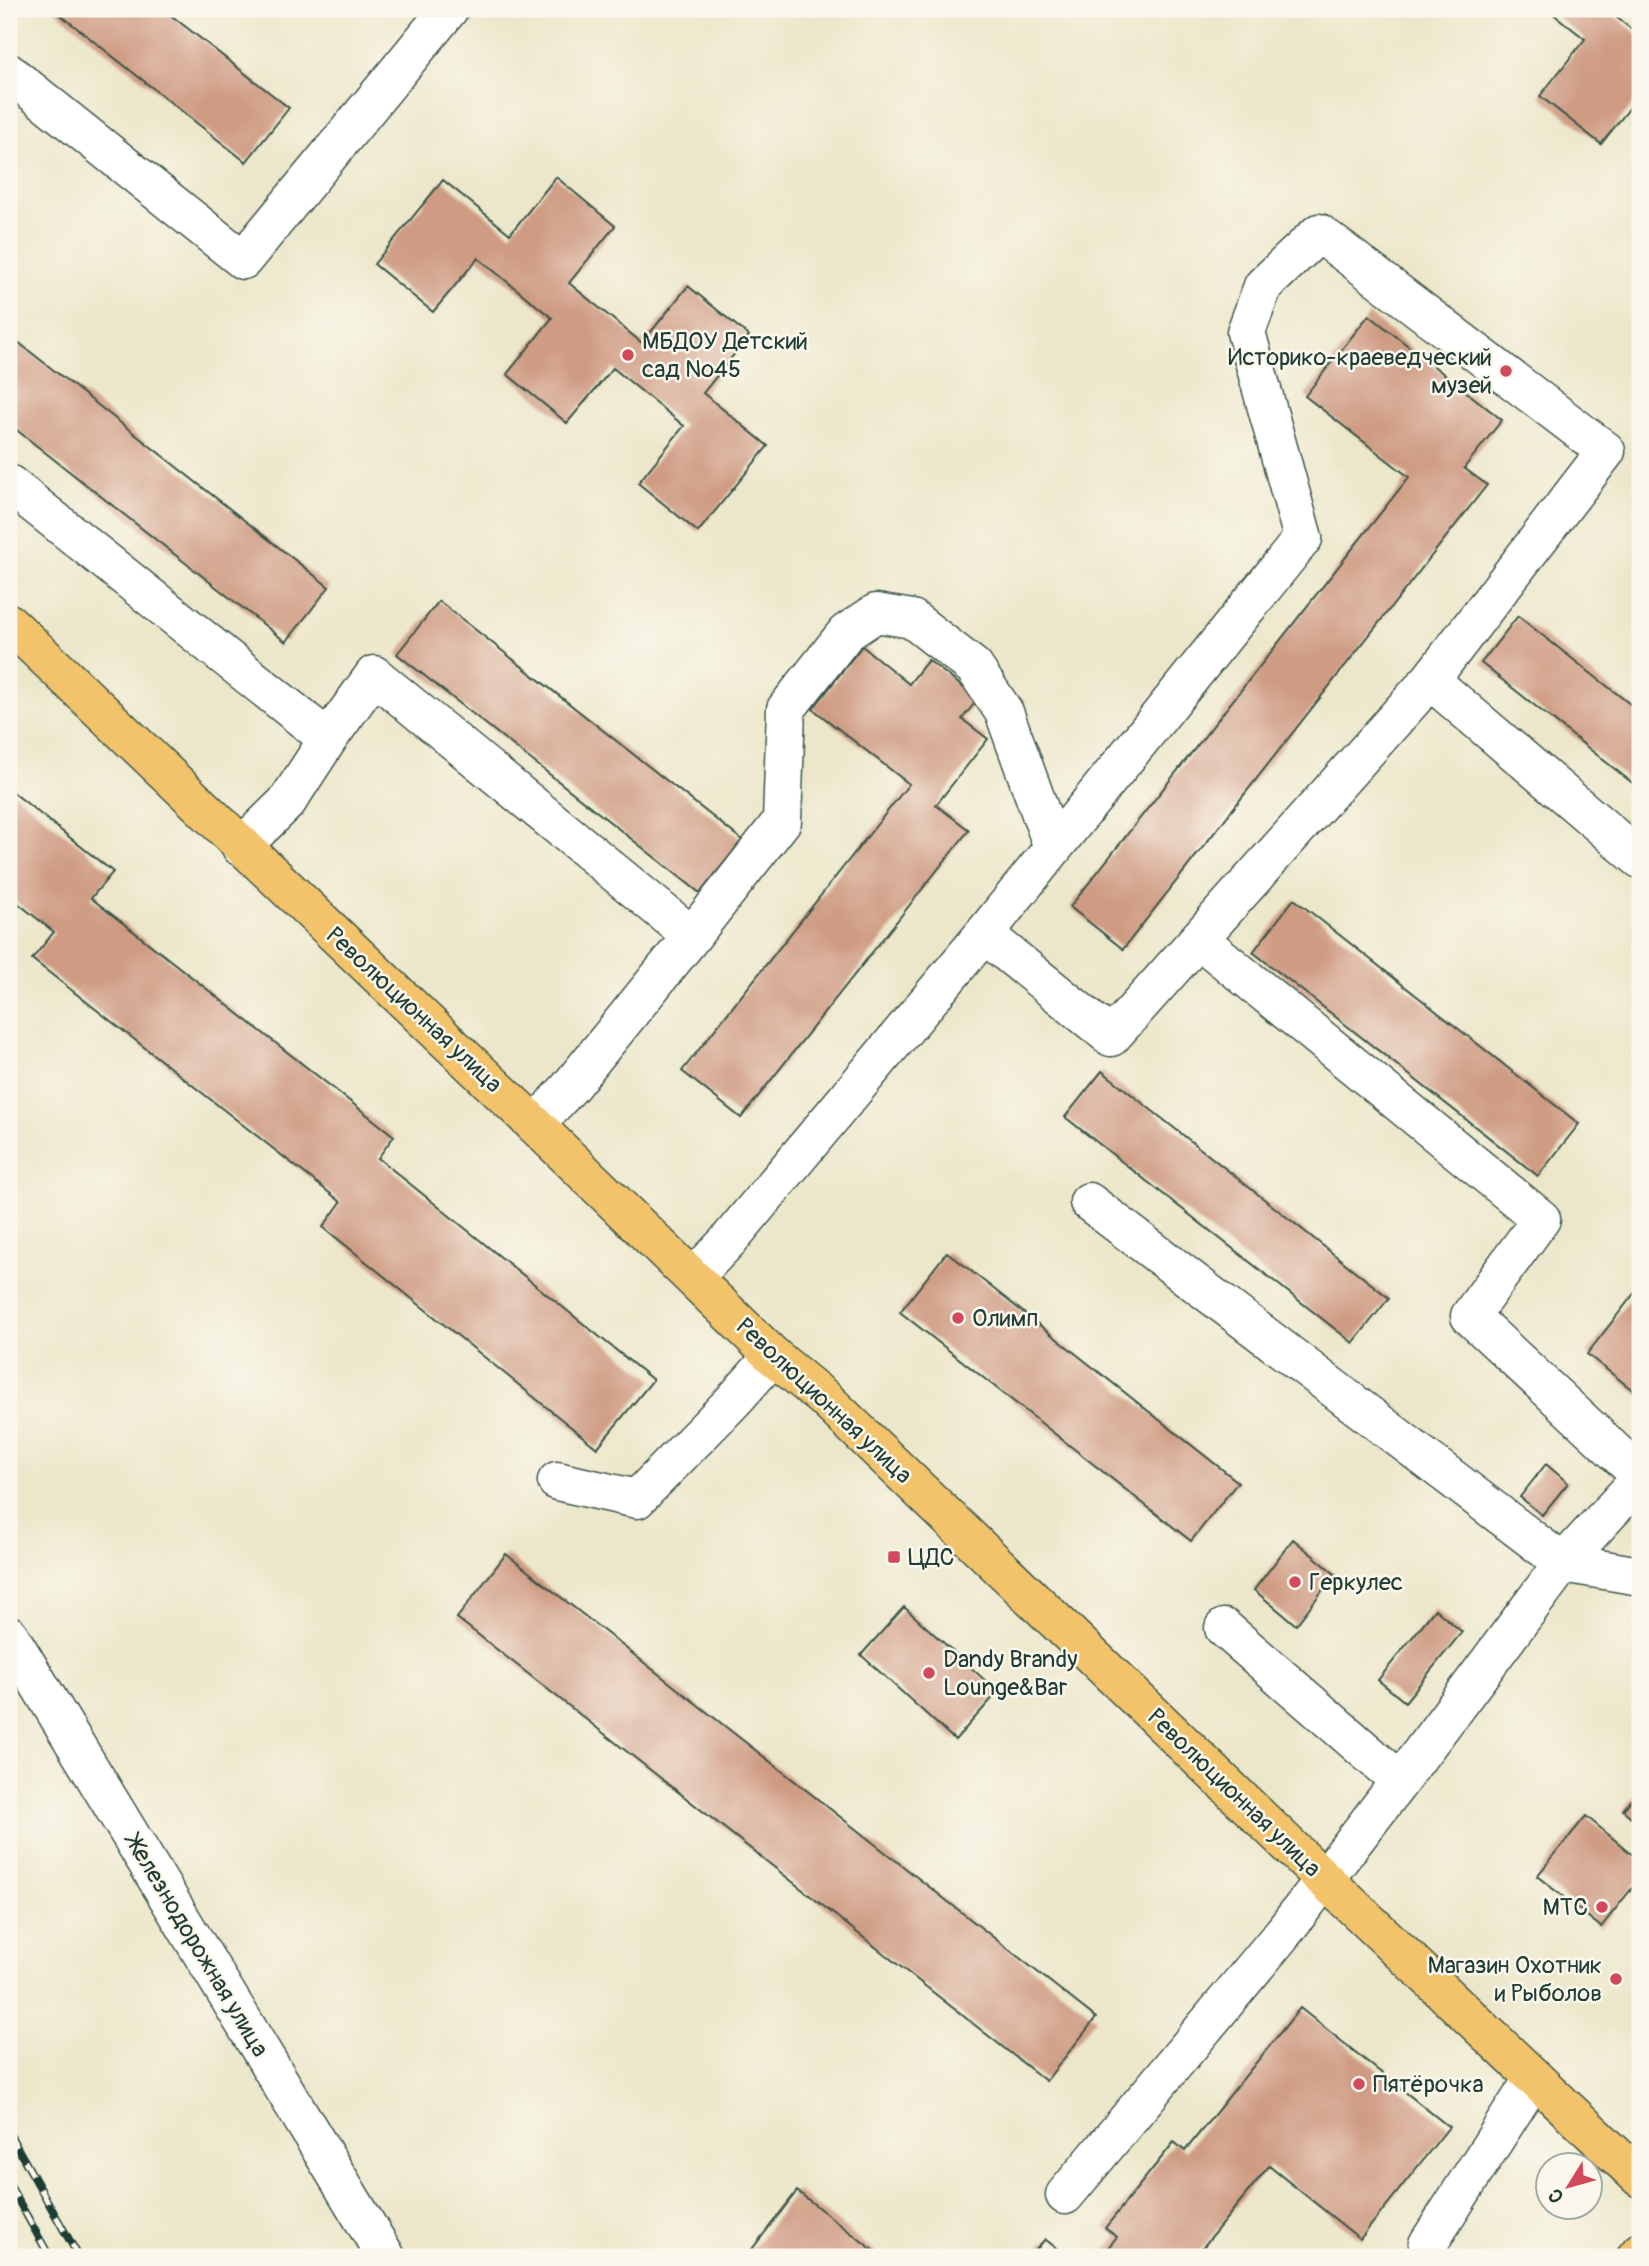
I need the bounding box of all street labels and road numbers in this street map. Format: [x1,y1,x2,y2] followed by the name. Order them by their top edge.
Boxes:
[320,921,508,1099] street label: Революционная улица
[730,1312,918,1490] street label: Революционная улица
[1141,1703,1327,1883] street label: Революционная улица
[117,1827,275,2062] street label: Железнодорожная улица

